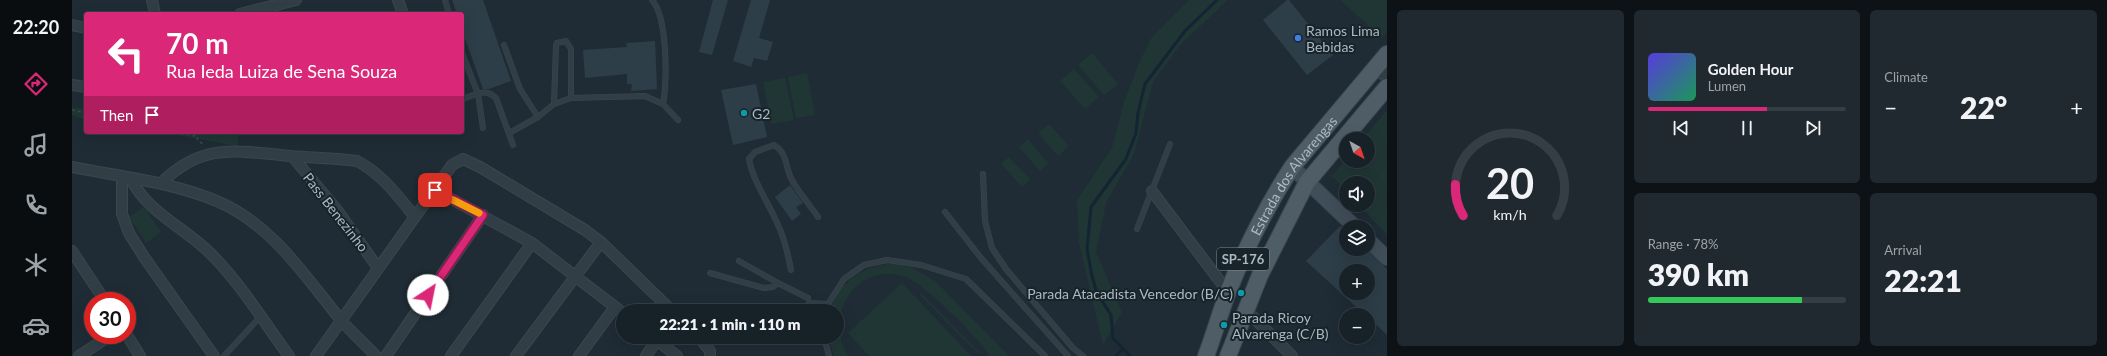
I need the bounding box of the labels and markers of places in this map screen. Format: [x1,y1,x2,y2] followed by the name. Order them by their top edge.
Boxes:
[1306,22,1380,55] place label: Ramos Lima Bebidas
[1293,33,1303,43] marker: Ramos Lima Bebidas
[752,105,770,122] place label: G2
[739,108,749,118] marker: G2
[418,173,452,207] pin
[1027,285,1233,302] place label: Parada Atacadista Vencedor (B/C)
[1236,288,1246,298] marker: Parada Atacadista Vencedor (B/C)
[1232,309,1329,342] place label: Parada Ricoy Alvarenga (C/B)
[1219,320,1229,330] marker: Parada Ricoy Alvarenga (C/B)

